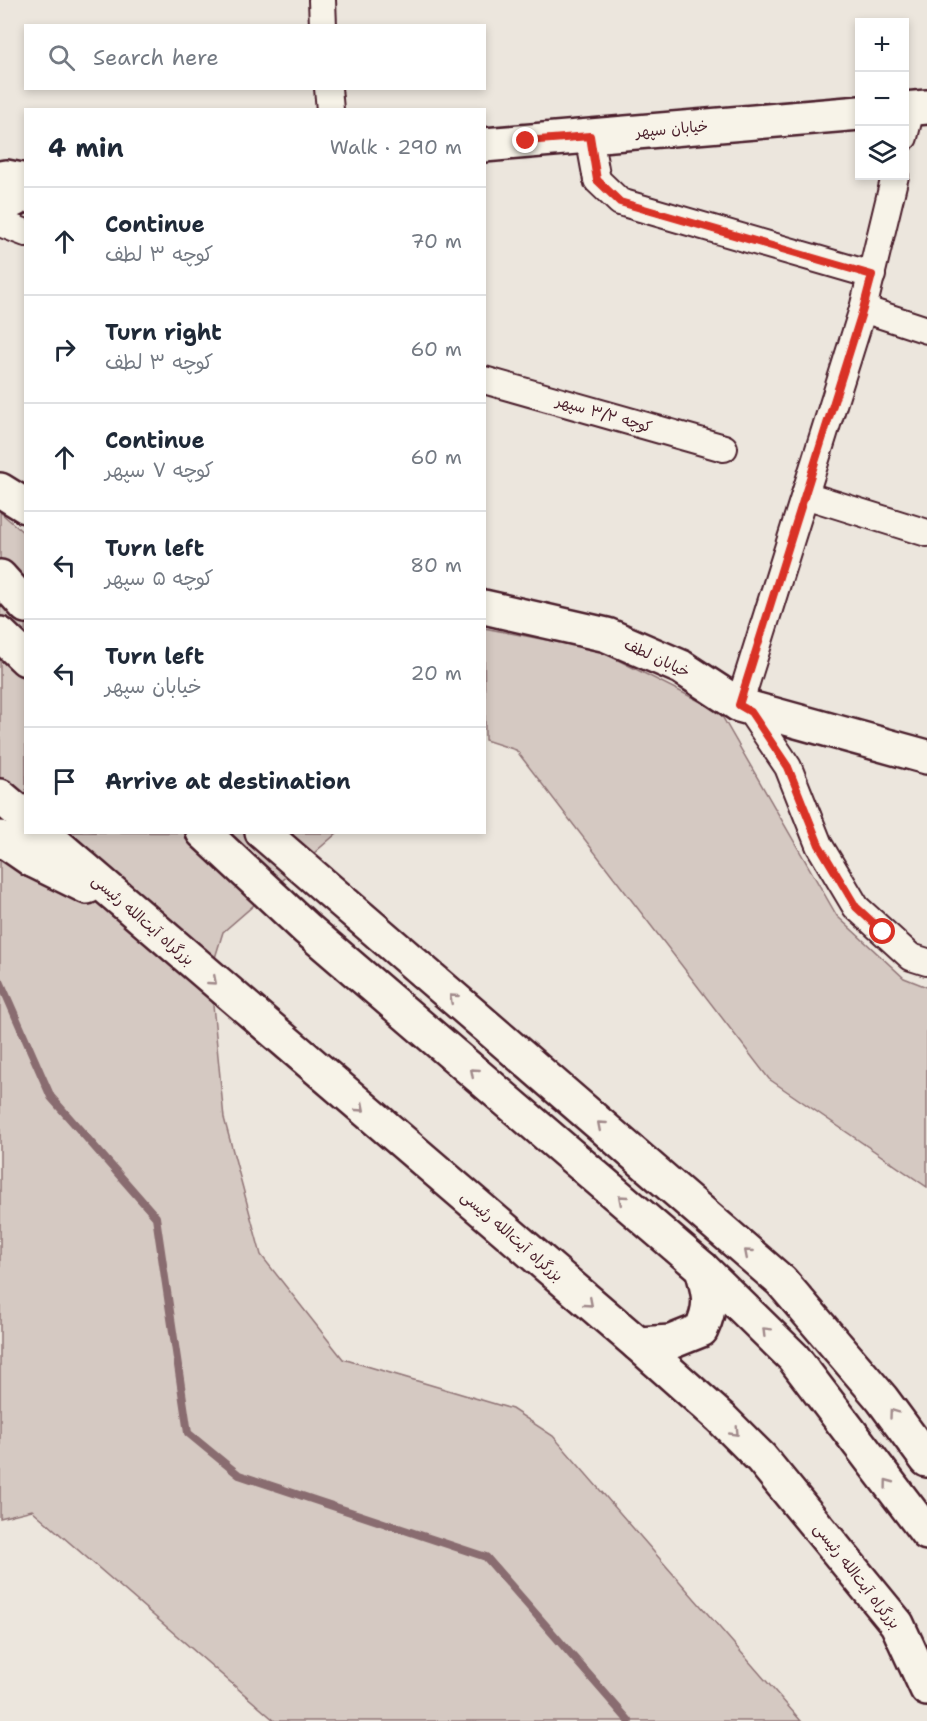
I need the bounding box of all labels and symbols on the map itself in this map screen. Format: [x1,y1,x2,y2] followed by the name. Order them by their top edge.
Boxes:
[633,116,709,142] street label: خیابان سپهر
[512,127,538,153] route end
[552,390,654,437] street label: کوچه ۳/۲ سپهر
[621,634,693,682] street label: خیابان لطف
[88,870,198,970] street label: بزرگراه آیت‌الله رئیسی
[869,918,895,944] route start
[206,974,217,985] one-way arrow
[449,994,460,1005] one-way arrow
[470,1068,481,1079] one-way arrow
[354,1100,365,1111] one-way arrow
[597,1121,608,1132] one-way arrow
[457,1186,567,1286] street label: بزرگراه آیت‌الله رئیسی
[618,1195,629,1206] one-way arrow
[744,1249,755,1260] one-way arrow
[582,1295,593,1306] one-way arrow
[762,1327,773,1338] one-way arrow
[889,1409,900,1420] one-way arrow
[728,1425,739,1435] one-way arrow
[884,1478,895,1489] one-way arrow
[809,1519,905,1633] street label: بزرگراه آیت‌الله رئیسی

